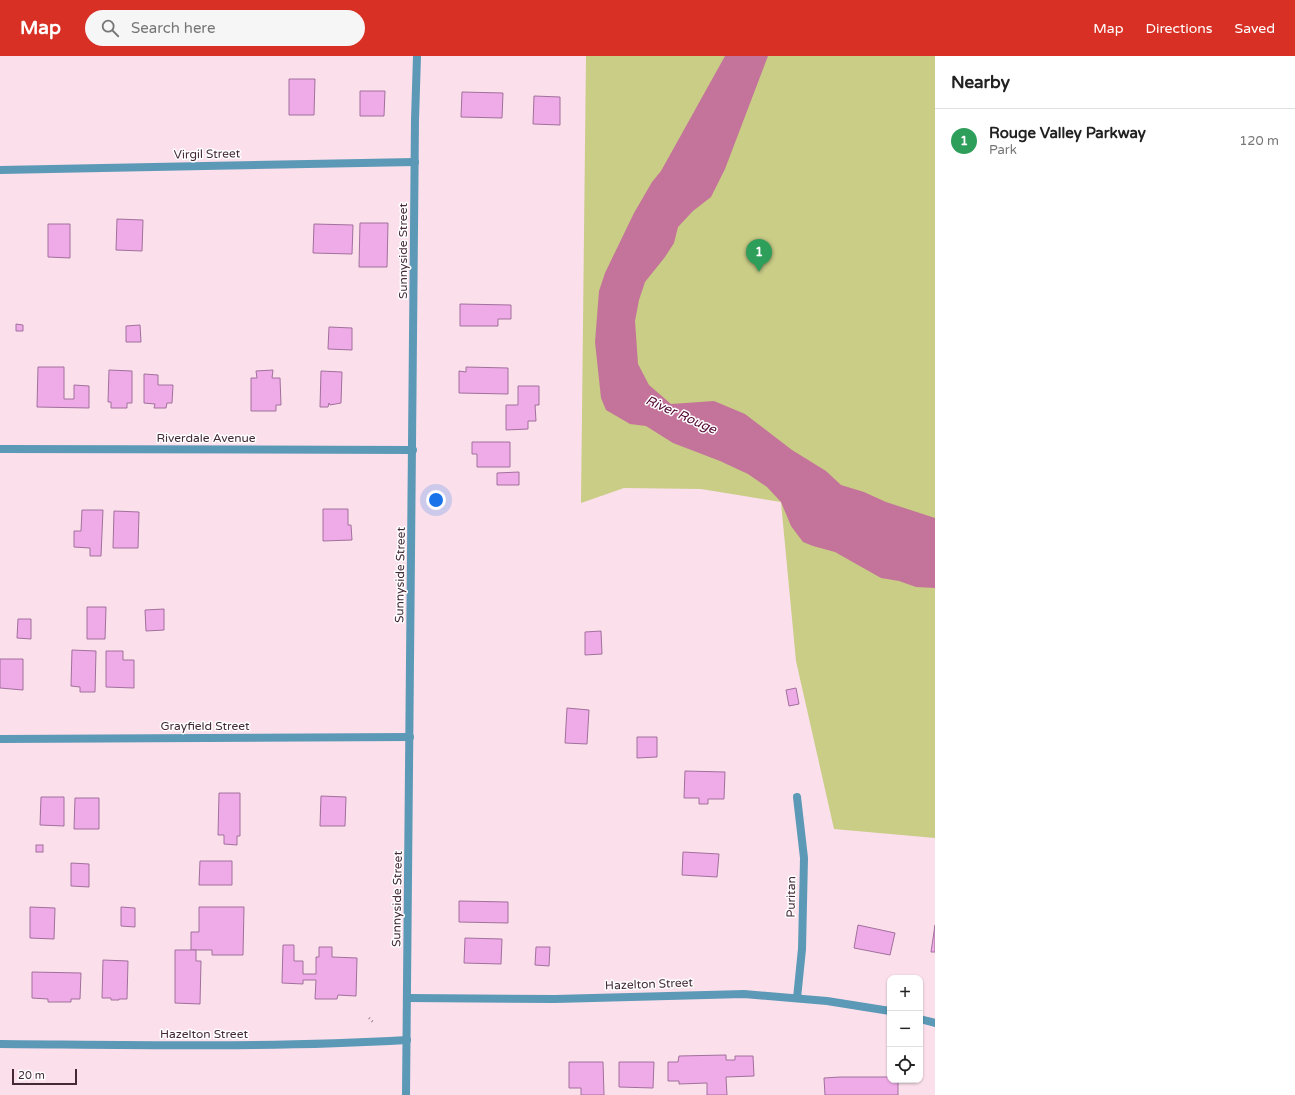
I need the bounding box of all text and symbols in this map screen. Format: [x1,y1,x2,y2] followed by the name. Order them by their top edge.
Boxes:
[85,10,365,46] search box
[20,17,61,39] text: Map
[99,17,121,39] icon: search
[131,19,215,37] text: Search here
[1093,20,1124,37] text: Map
[1146,20,1213,37] text: Directions
[1235,20,1275,37] text: Saved
[951,72,1010,93] text: Nearby
[989,124,1146,142] text: Rouge Valley Parkway
[960,133,968,149] text: 1
[1239,133,1279,149] text: 120 m
[989,142,1017,158] text: Park
[174,146,241,162] street label: Virgil Street
[396,203,410,299] street label: Sunnyside Street
[746,239,772,272] pin: 1
[643,392,719,438] water label: River Rouge
[156,431,256,445] street label: Riverdale Avenue
[426,490,446,510] your location
[392,526,408,623] street label: Sunnyside Street
[160,719,250,733] street label: Grayfield Street
[389,850,405,947] street label: Sunnyside Street
[784,876,798,918] street label: Puritan
[605,975,694,993] street label: Hazelton Street
[887,975,923,1083] map controls
[887,975,923,1011] button: +
[887,1011,923,1047] button: −
[160,1027,248,1041] street label: Hazelton Street
[887,1047,923,1083] button: locate
[12,1067,77,1086] scale bar
[18,1069,45,1082] text: 20 m

